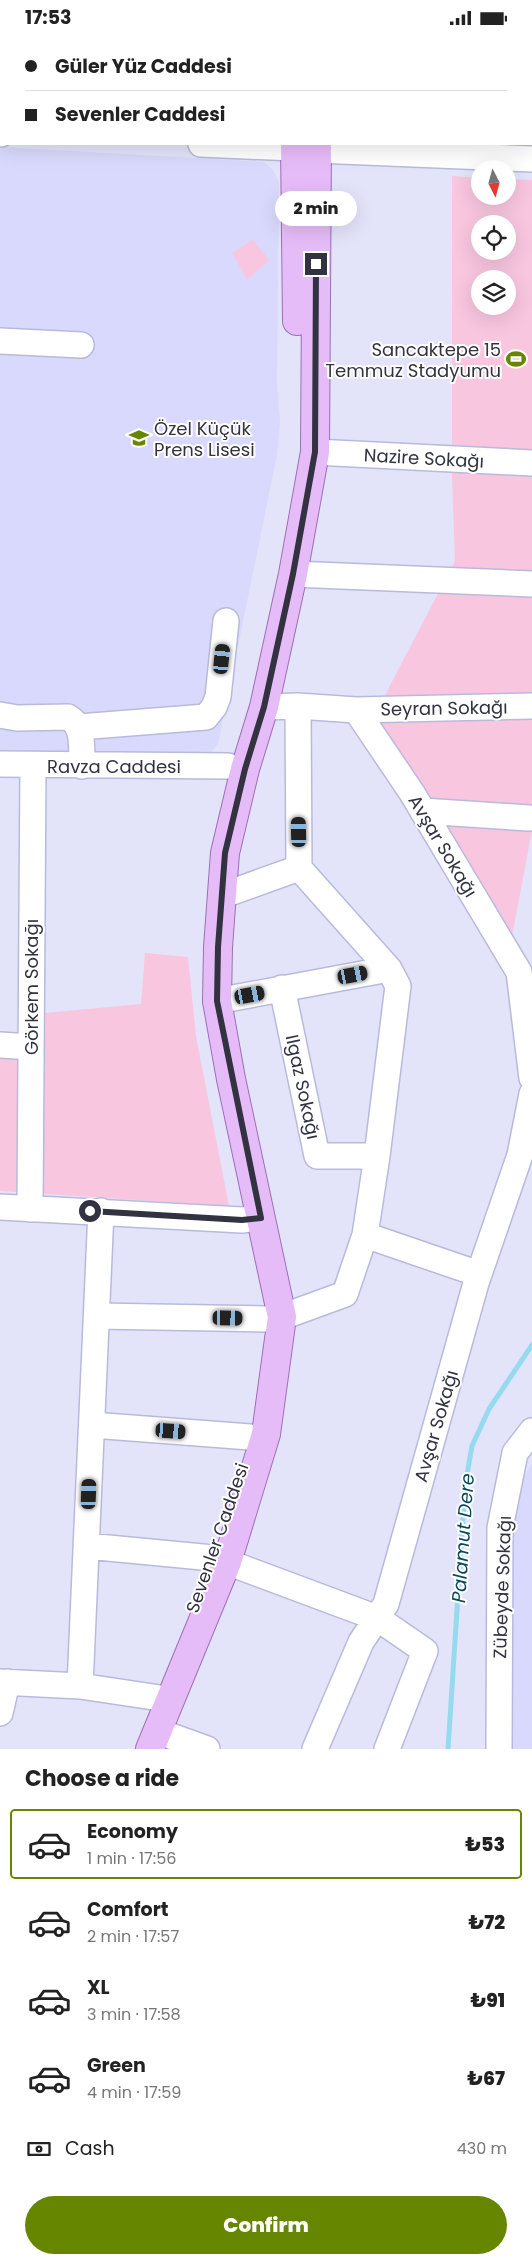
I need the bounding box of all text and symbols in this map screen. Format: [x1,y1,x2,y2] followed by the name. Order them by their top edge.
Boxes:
[25,4,72,31] text: 17:53
[55,53,232,80] text: Güler Yüz Caddesi
[55,101,225,128] text: Sevenler Caddesi
[471,160,516,205] north arrow
[471,160,516,315] map controls
[275,191,357,227] callout: 2 min
[293,197,339,220] text: 2 min
[471,215,516,260] button: locate
[305,253,327,275] route end
[471,270,516,315] button: layers
[325,337,501,383] place label: Sancaktepe 15 Temmuz Stadyumu
[505,348,527,370] sports icon: Sancaktepe 15 Temmuz Stadyumu
[154,416,255,462] place label: Özel Küçük Prens Lisesi
[128,427,150,449] school or university icon: Özel Küçük Prens Lisesi
[363,442,485,474] street label: Nazire Sokağı
[212,643,231,675] car
[380,694,508,722] street label: Seyran Sokağı
[47,754,181,779] street label: Ravza Caddesi
[403,790,483,902] street label: Avşar Sokağı
[291,817,306,847] car
[19,919,44,1055] street label: Görkem Sokağı
[336,965,369,985] car
[233,985,266,1005] car
[280,1032,326,1142] street label: Ilgaz Sokağı
[79,1200,101,1222] route start
[212,1310,243,1326] car
[408,1367,464,1485] street label: Avşar Sokağı
[155,1422,186,1440] car
[180,1460,254,1616] street label: Sevenler Caddesi
[445,1472,481,1604] water label: Palamut Dere
[80,1479,97,1509] car
[487,1515,517,1659] street label: Zübeyde Sokağı
[25,1763,179,1794] text: Choose a ride
[87,1818,178,1845] text: Economy
[27,1822,72,1867] icon: car
[465,1831,505,1858] text: ₺53
[87,1847,176,1870] text: 1 min · 17:56
[87,1896,169,1923] text: Comfort
[27,1900,72,1945] icon: car
[469,1909,505,1936] text: ₺72
[87,1925,179,1948] text: 2 min · 17:57
[87,1974,110,2001] text: XL
[27,1978,72,2023] icon: car
[470,1987,505,2014] text: ₺91
[87,2003,181,2026] text: 3 min · 17:58
[87,2052,146,2079] text: Green
[27,2056,72,2101] icon: car
[467,2065,505,2092] text: ₺67
[87,2081,181,2104] text: 4 min · 17:59
[25,2135,53,2163] icon: cash
[65,2135,115,2162] text: Cash
[457,2137,507,2160] text: 430 m
[25,2196,507,2254] button: Confirm

